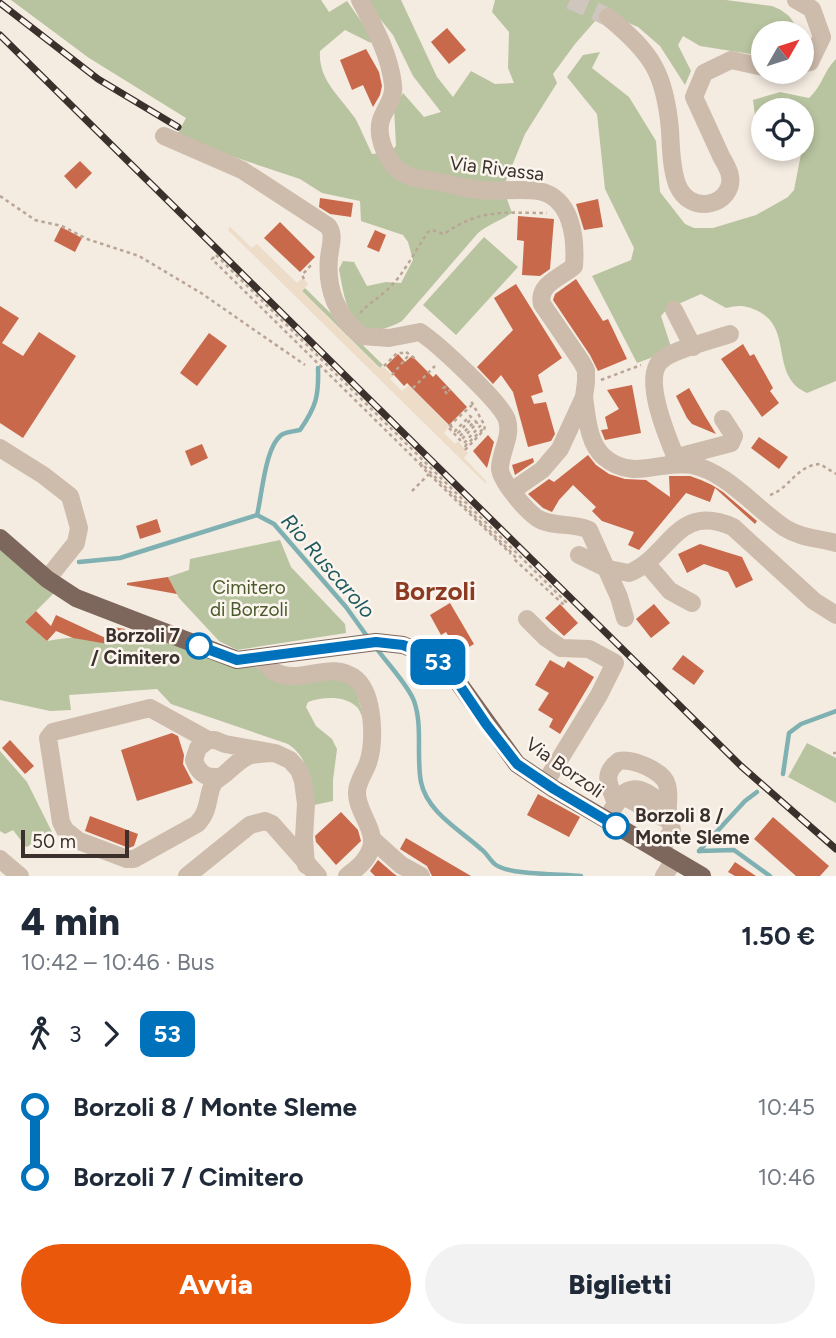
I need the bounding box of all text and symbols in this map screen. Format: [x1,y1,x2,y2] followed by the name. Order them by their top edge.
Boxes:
[751,21,814,84] north arrow
[751,21,814,161] map controls
[751,98,814,161] button: locate
[448,151,545,186] street label: Via Rivassa
[276,508,380,623] water label: Rio Ruscarolo
[394,575,476,607] district label: Borzoli
[210,576,288,621] park label: Cimitero di Borzoli
[91,624,180,669] place label: Borzoli 7 / Cimitero
[186,633,212,659] marker: Borzoli 7 / Cimitero
[406,639,470,685] line badge: 53
[424,647,452,676] text: 53
[521,732,608,803] street label: Via Borzoli
[635,804,750,849] place label: Borzoli 8 / Monte Sleme
[603,813,629,839] marker: Borzoli 8 / Monte Sleme
[21,827,130,859] scale bar
[32,830,76,853] text: 50 m
[21,899,120,945] text: 4 min
[741,920,815,952] text: 1.50 €
[21,948,214,976] text: 10:42 – 10:46 · Bus
[21,1015,59,1053] icon: walk
[92,1015,130,1053] icon: forward
[154,1019,181,1048] text: 53
[69,1020,82,1048] text: 3
[73,1091,357,1123] text: Borzoli 8 / Monte Sleme
[757,1093,815,1121] text: 10:45
[73,1161,304,1193] text: Borzoli 7 / Cimitero
[758,1163,815,1191] text: 10:46
[21,1244,411,1324] button: Avvia
[425,1244,815,1324] button: Biglietti

